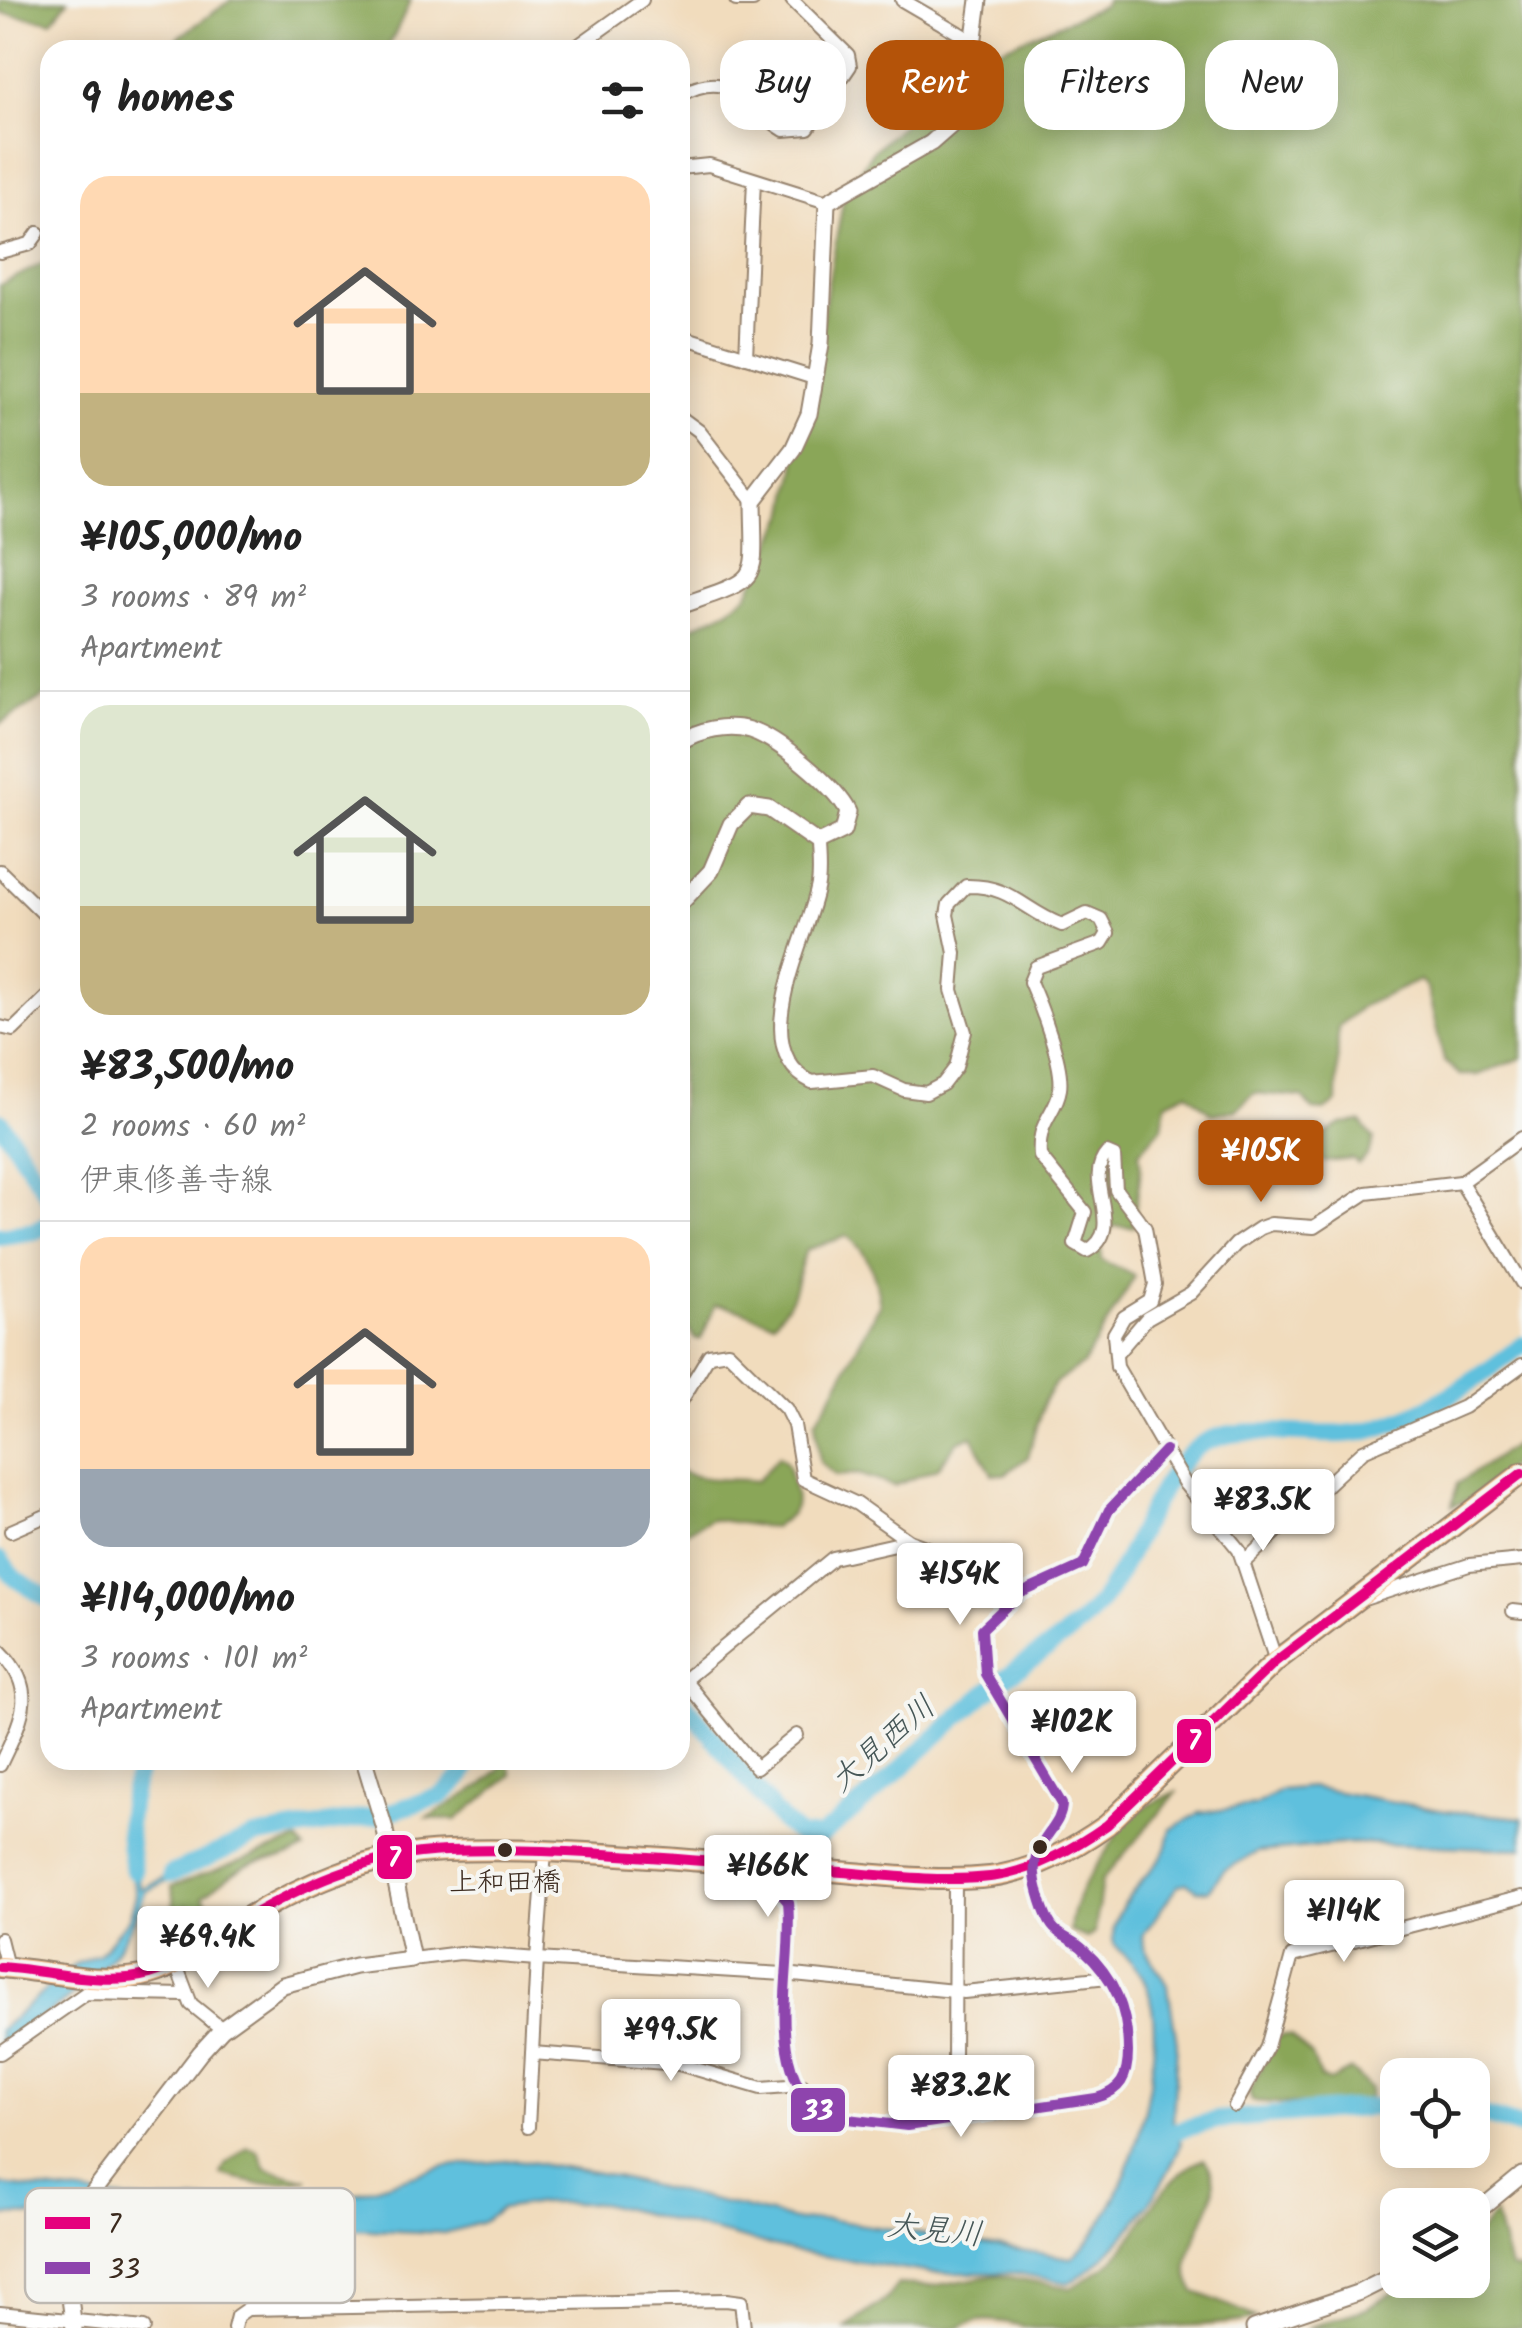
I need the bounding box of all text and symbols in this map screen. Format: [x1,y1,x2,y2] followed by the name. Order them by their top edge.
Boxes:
[720,40,846,130] chip: Buy
[866,40,1004,130] chip: Rent
[1024,40,1185,130] chip: Filters
[1205,40,1338,130] chip: New
[80,67,235,134] text: 9 homes
[595,73,650,128] icon: filters
[275,241,455,421] icon: home
[80,506,302,573] text: ¥105,000/mo
[80,573,306,624] text: 3 rooms · 89 m²
[80,624,222,675] text: Apartment
[275,770,455,950] icon: home
[80,1035,294,1102] text: ¥83,500/mo
[80,1102,305,1153] text: 2 rooms · 60 m²
[1191,1120,1331,1205] pin: ¥105K
[1220,1127,1302,1178] text: ¥105K
[80,1156,272,1207] text: 伊東修善寺線
[275,1302,455,1482] icon: home
[1182,1469,1344,1554] pin: ¥83.5K
[1213,1476,1313,1527] text: ¥83.5K
[890,1543,1030,1628] pin: ¥154K
[919,1550,1001,1601] text: ¥154K
[80,1567,295,1634] text: ¥114,000/mo
[80,1634,307,1685] text: 3 rooms · 101 m²
[819,1684,949,1806] water label: 大見西川
[80,1685,222,1736] text: Apartment
[1002,1691,1142,1776] pin: ¥102K
[1030,1698,1114,1749] text: ¥102K
[1175,1717,1213,1765] line badge: 7
[1187,1720,1201,1765] text: 7
[375,1833,414,1881] line badge: 7
[698,1835,838,1920] pin: ¥166K
[387,1837,401,1882] text: 7
[1030,1837,1050,1857] unlabelled marker
[495,1840,515,1860] marker: 上和田橋
[726,1842,810,1893] text: ¥166K
[449,1861,561,1906] place label: 上和田橋
[1274,1880,1414,1965] pin: ¥114K
[1306,1887,1382,1938] text: ¥114K
[127,1906,289,1991] pin: ¥69.4K
[159,1913,257,1964] text: ¥69.4K
[590,1999,752,2084] pin: ¥99.5K
[623,2006,719,2057] text: ¥99.5K
[880,2055,1042,2140] pin: ¥83.2K
[1380,2058,1490,2298] map controls
[1380,2058,1490,2168] button: locate
[910,2062,1012,2113] text: ¥83.2K
[789,2086,847,2134] line badge: 33
[802,2090,833,2135] text: 33
[25,2188,355,2303] legend
[1380,2188,1490,2298] button: layers
[884,2201,985,2262] water label: 大見川
[108,2203,122,2248] text: 7
[108,2248,140,2293] text: 33

